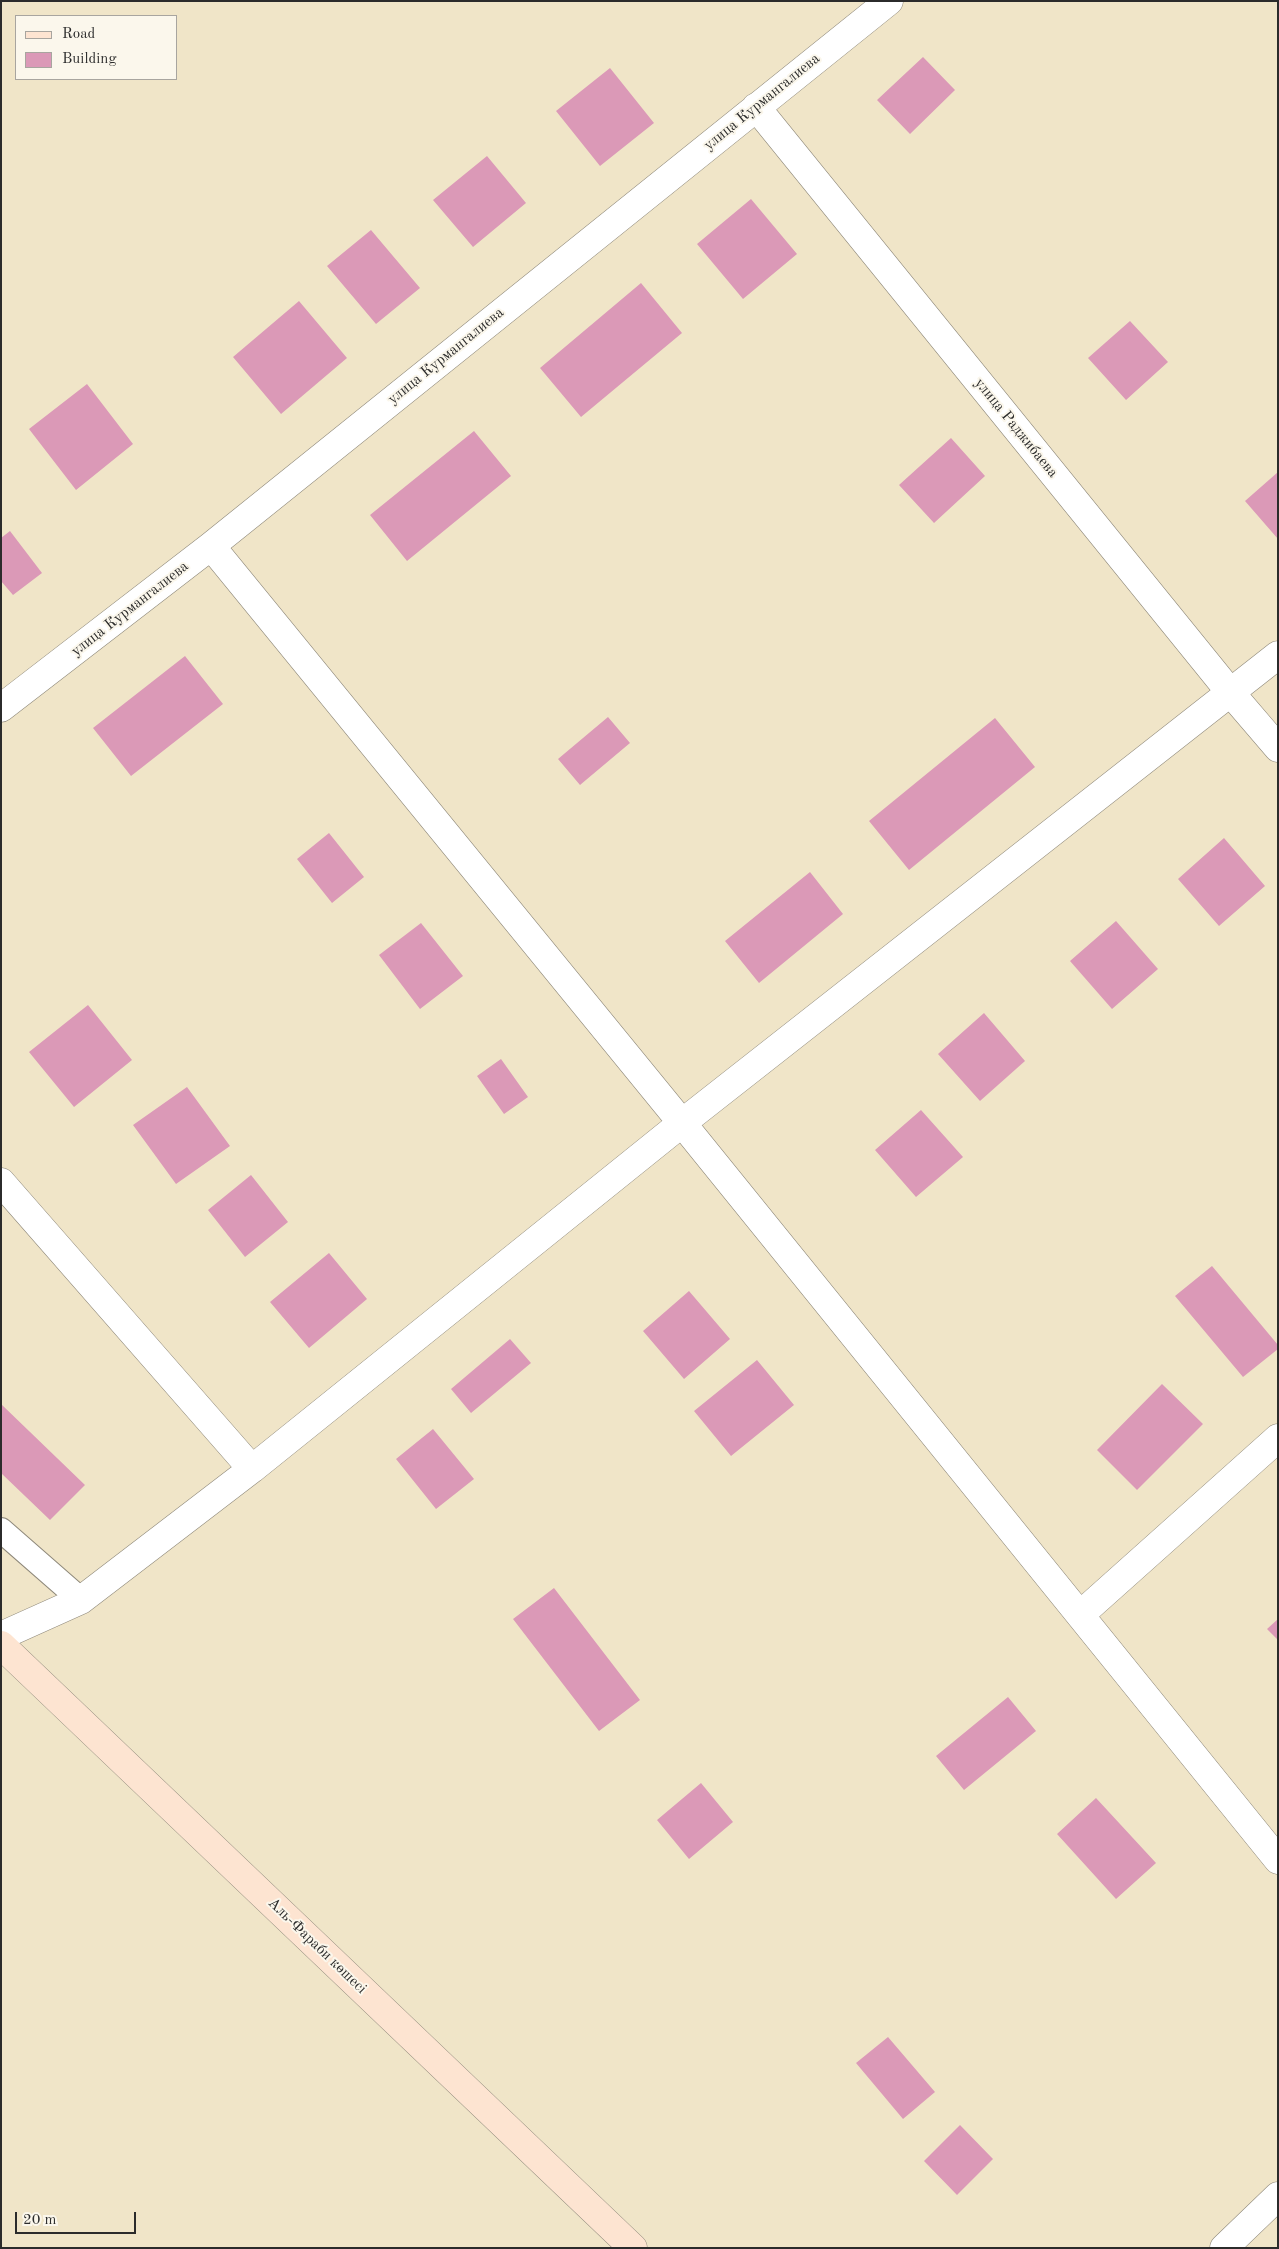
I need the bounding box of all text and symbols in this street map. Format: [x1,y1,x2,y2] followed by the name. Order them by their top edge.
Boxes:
[15,15,178,80] legend
[62,27,95,42] text: Road
[700,50,824,154] street label: улица Курмангалиева
[62,52,117,67] text: Building
[384,304,508,408] street label: улица Курмангалиева
[970,375,1062,481] street label: улица Раджибаева
[68,558,192,660] street label: улица Курмангалиева
[264,1894,370,1998] street label: Аль-Фараби көшесі
[18,2202,139,2234] scale bar
[23,2213,57,2228] text: 20 m

